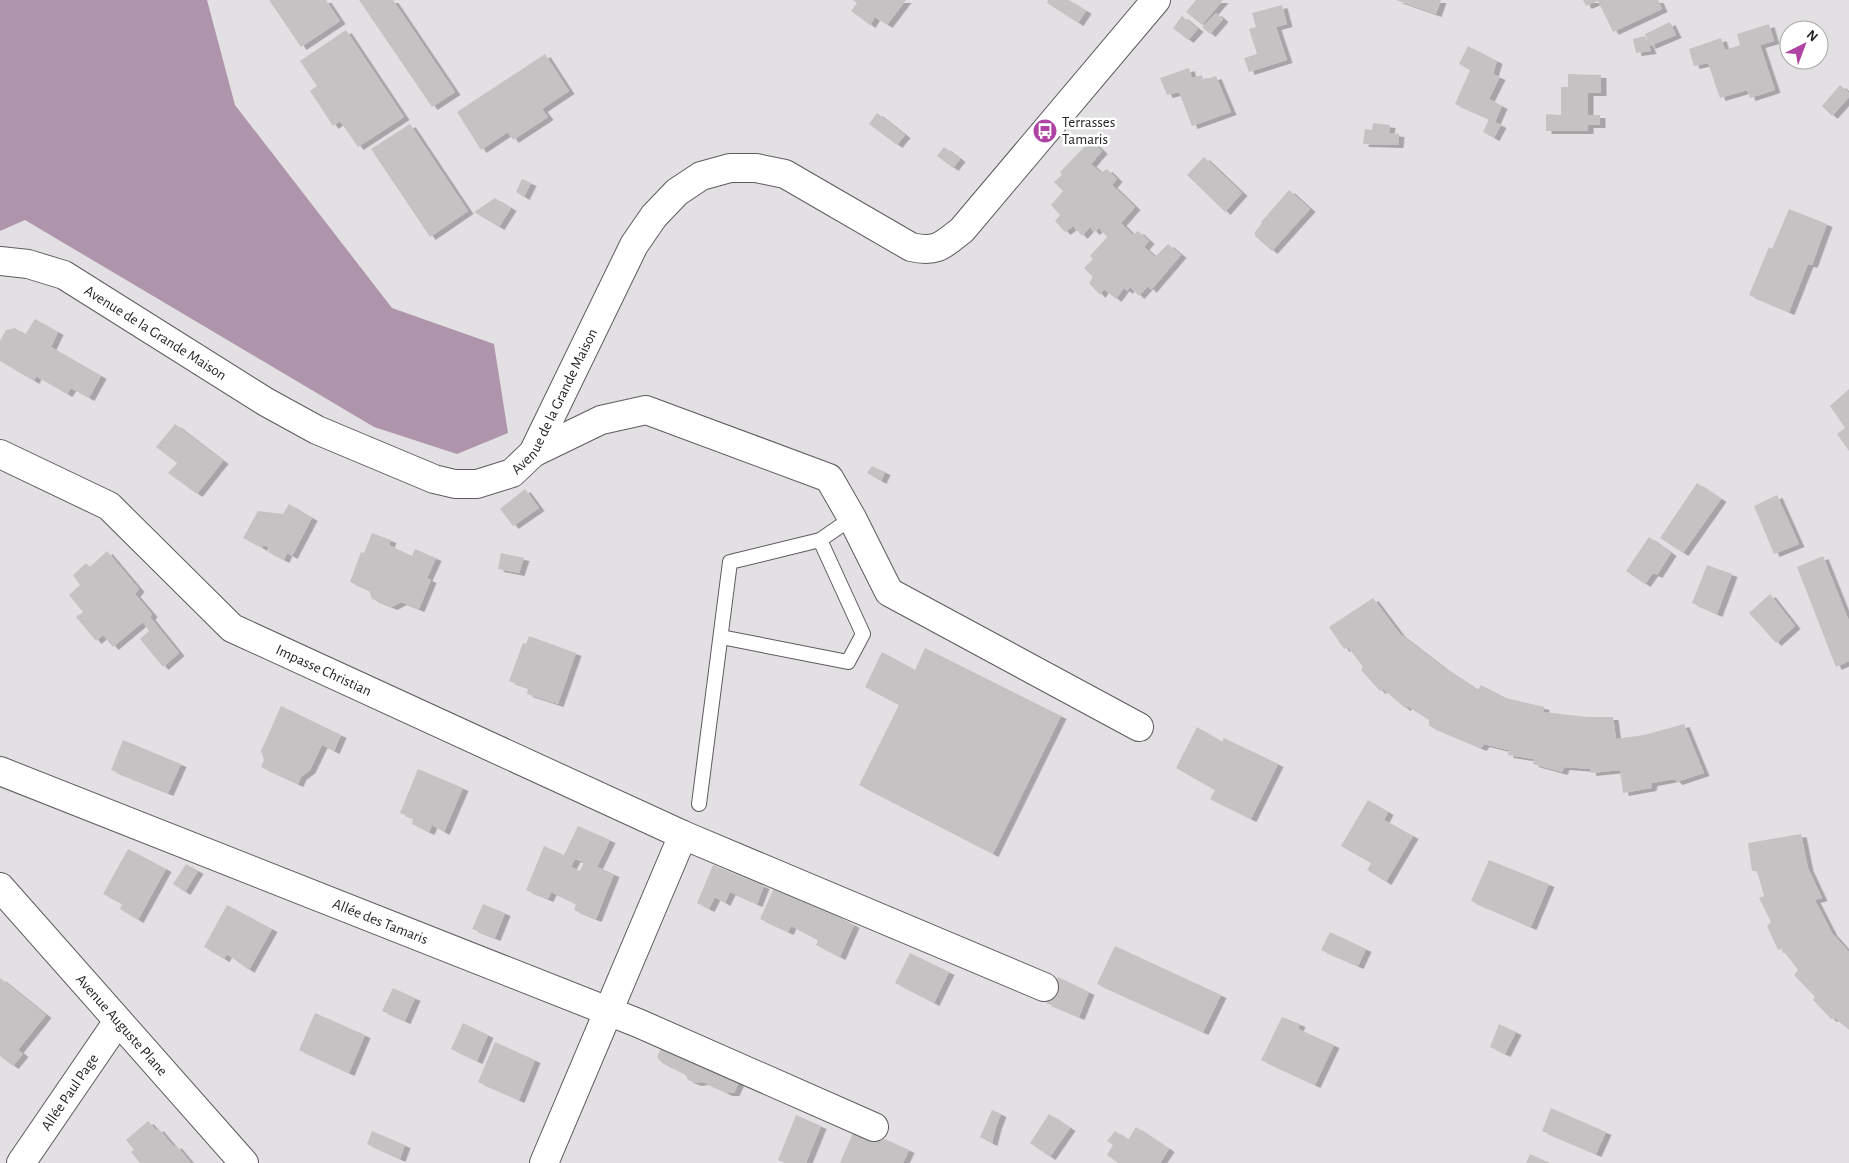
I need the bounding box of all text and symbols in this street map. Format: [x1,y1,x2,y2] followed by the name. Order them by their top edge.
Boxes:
[1779,20,1829,70] north arrow
[1804,28,1820,45] text: N
[1062,115,1115,147] place label: Terrasses Tamaris
[1032,118,1058,144] bus stop icon: Terrasses Tamaris
[82,282,229,383] street label: Avenue de la Grande Maison
[508,326,600,477] street label: Avenue de la Grande Maison
[274,642,374,699] street label: Impasse Christian
[331,896,430,947] street label: Allée des Tamaris
[73,971,171,1078] street label: Avenue Auguste Plane
[38,1051,101,1133] street label: Allée Paul Page

